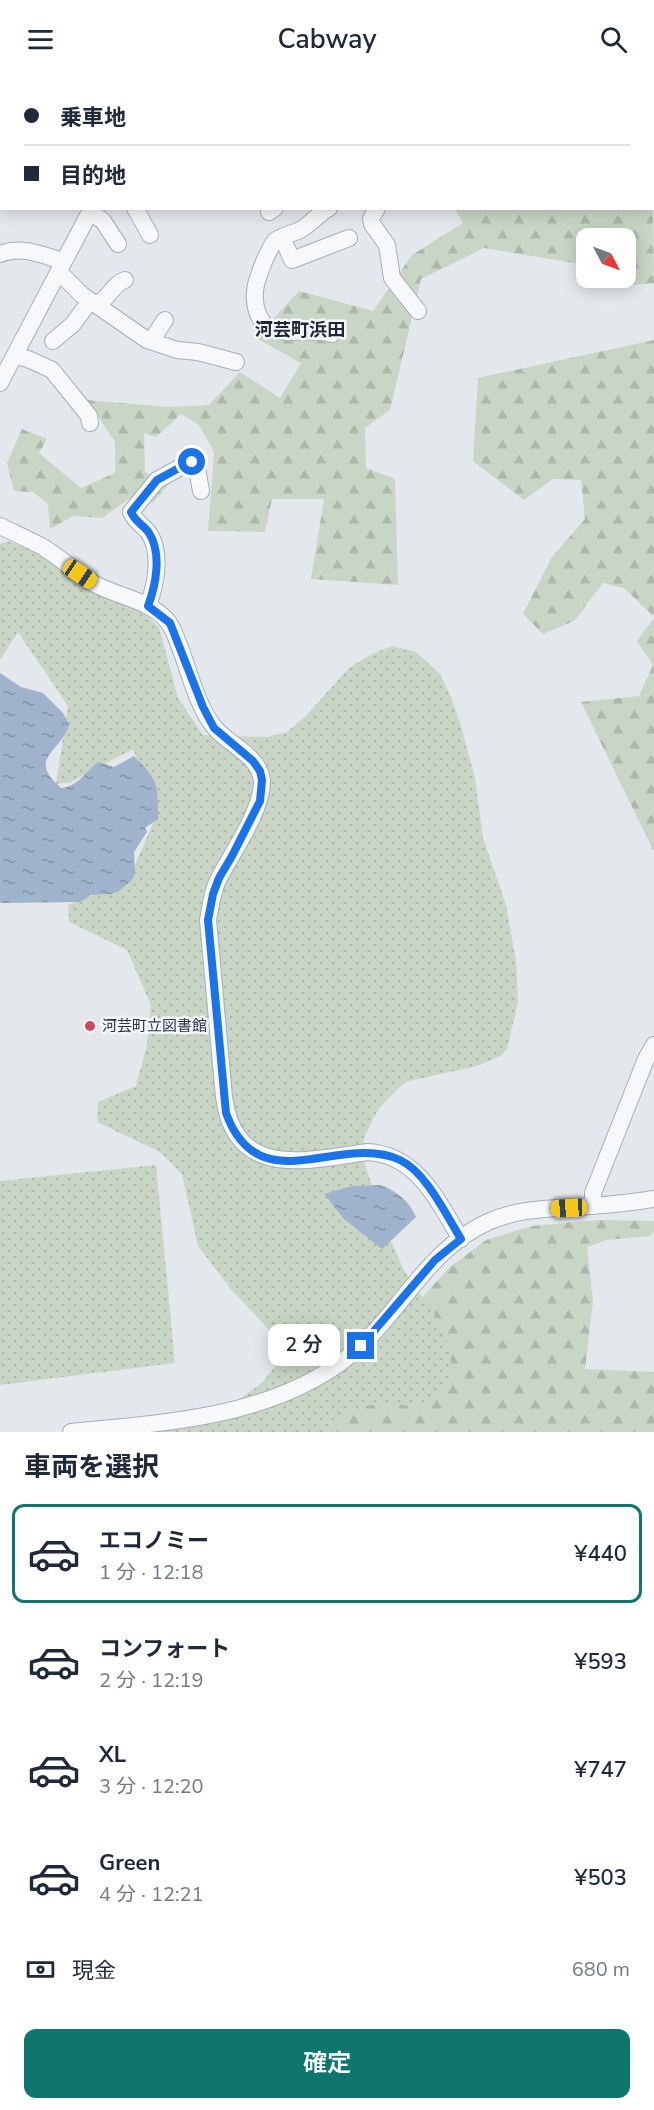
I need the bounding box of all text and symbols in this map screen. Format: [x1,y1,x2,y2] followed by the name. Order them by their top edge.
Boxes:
[278,21,377,58] text: Cabway
[24,23,57,56] icon: menu
[597,23,630,56] icon: search
[60,103,126,133] text: 乗車地
[60,161,126,191] text: 目的地
[576,228,636,288] north arrow
[576,228,636,288] map controls
[255,318,345,342] district label: 河芸町浜田
[178,448,205,475] route start
[60,556,100,592] car
[102,1016,207,1036] place label: 河芸町立図書館
[83,1019,97,1033] marker: 河芸町立図書館
[551,1198,587,1218] car
[268,1325,340,1367] callout: 2 分
[285,1331,323,1358] text: 2 分
[347,1332,374,1359] route end
[24,1449,159,1486] text: 車両を選択
[99,1526,209,1556] text: エコノミー
[27,1527,81,1581] icon: car
[574,1539,627,1569] text: ¥440
[99,1559,204,1586] text: 1 分 · 12:18
[99,1634,230,1664] text: コンフォート
[27,1635,81,1689] icon: car
[574,1647,627,1677] text: ¥593
[99,1667,204,1694] text: 2 分 · 12:19
[99,1740,126,1770] text: XL
[27,1743,81,1797] icon: car
[574,1755,627,1785] text: ¥747
[99,1773,204,1800] text: 3 分 · 12:20
[99,1848,160,1878] text: Green
[27,1851,81,1905] icon: car
[574,1863,627,1893] text: ¥503
[99,1881,204,1908] text: 4 分 · 12:21
[24,1953,57,1986] icon: cash
[72,1956,116,1986] text: 現金
[572,1956,630,1983] text: 680 m
[24,2029,630,2098] button: 確定

